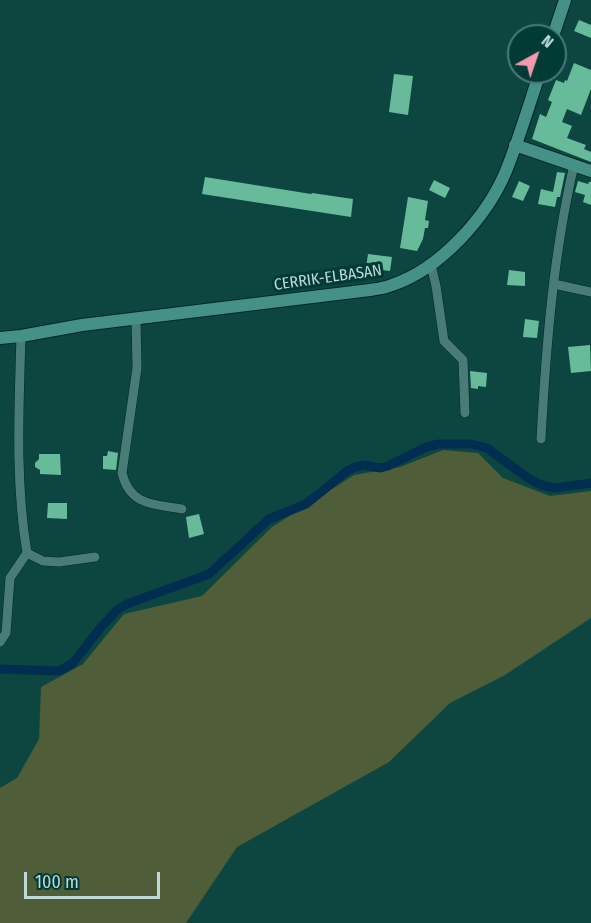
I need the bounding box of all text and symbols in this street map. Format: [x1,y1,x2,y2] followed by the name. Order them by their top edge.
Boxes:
[507,24,567,84] north arrow
[538,31,557,52] text: N
[273,261,383,295] street label: CERRIK-ELBASAN
[27,860,164,898] scale bar
[35,871,79,893] text: 100 m

